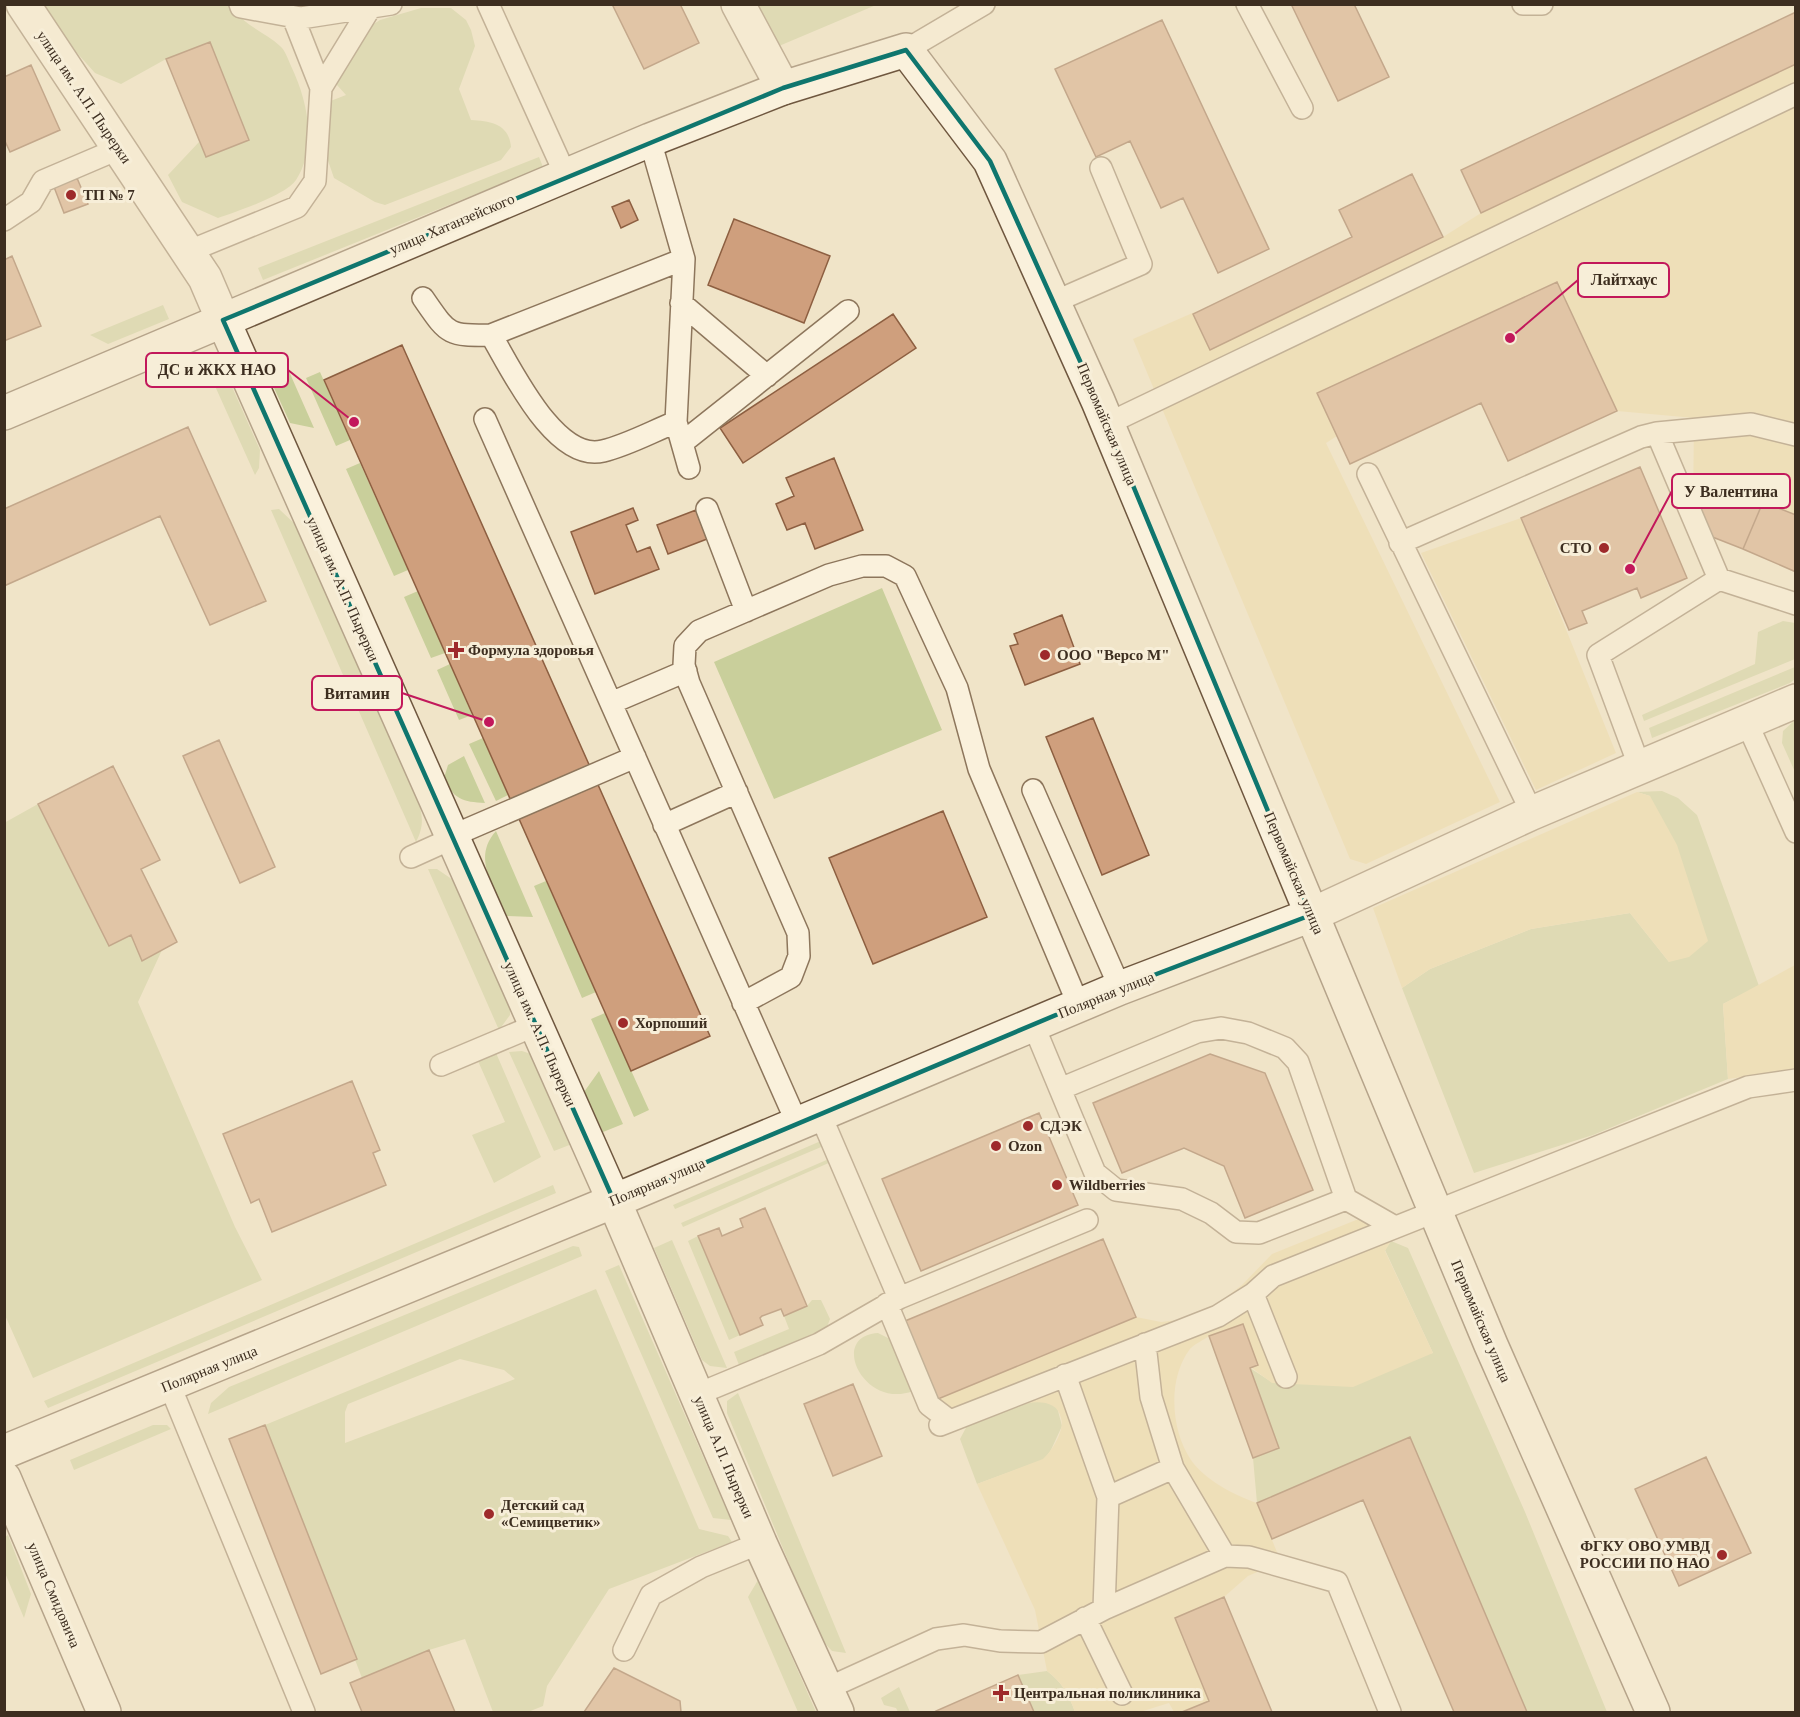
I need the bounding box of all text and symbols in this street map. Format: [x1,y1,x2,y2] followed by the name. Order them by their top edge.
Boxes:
[34,28,134,166] street label: улица им. А.П. Пырерки
[83,187,135,203] place label: ТП № 7
[64,188,78,202] marker: ТП № 7
[387,190,517,258] street label: улица Хатанзейского
[1578,263,1669,297] callout: Лайтхаус
[1591,271,1657,289] text: Лайтхаус
[146,353,288,387] callout: ДС и ЖКХ НАО
[1074,360,1140,488] street label: Первомайская улица
[158,361,276,379] text: ДС и ЖКХ НАО
[1672,474,1790,508] callout: У Валентина
[1684,483,1778,500] text: У Валентина
[304,514,382,664] street label: улица им. А.П. Пырерки
[1560,540,1592,556] place label: СТО
[1597,541,1611,555] marker: СТО
[468,642,594,658] place label: Формула здоровья
[449,643,463,657] marker: Формула здоровья
[1057,647,1169,663] place label: ООО "Версо М"
[1038,648,1052,662] marker: ООО "Версо М"
[312,676,402,710] callout: Витамин
[324,685,390,702] text: Витамин
[1261,809,1327,937] street label: Первомайская улица
[501,959,579,1109] street label: улица им. А.П. Пырерки
[1056,968,1157,1022] street label: Полярная улица
[635,1015,708,1031] place label: Хорпоший
[616,1016,630,1030] marker: Хорпоший
[1040,1118,1082,1134] place label: СДЭК
[1021,1119,1035,1133] marker: СДЭК
[1008,1138,1043,1154] place label: Ozon
[989,1139,1003,1153] marker: Ozon
[607,1155,708,1209] street label: Полярная улица
[1069,1177,1146,1193] place label: Wildberries
[1050,1178,1064,1192] marker: Wildberries
[1448,1257,1514,1385] street label: Первомайская улица
[159,1342,260,1396] street label: Полярная улица
[691,1393,757,1521] street label: улица А.П. Пырерки
[501,1497,601,1530] place label: Детский сад «Семицветик»
[482,1507,496,1521] marker: Детский сад «Семицветик»
[1580,1538,1711,1571] place label: ФГКУ ОВО УМВД РОССИИ ПО НАО
[25,1540,84,1650] street label: улица Смидовича
[1715,1548,1729,1562] marker: ФГКУ ОВО УМВД РОССИИ ПО НАО
[992,1684,1010,1702] marker: Центральная поликлиника
[1014,1685,1201,1701] place label: Центральная поликлиника

